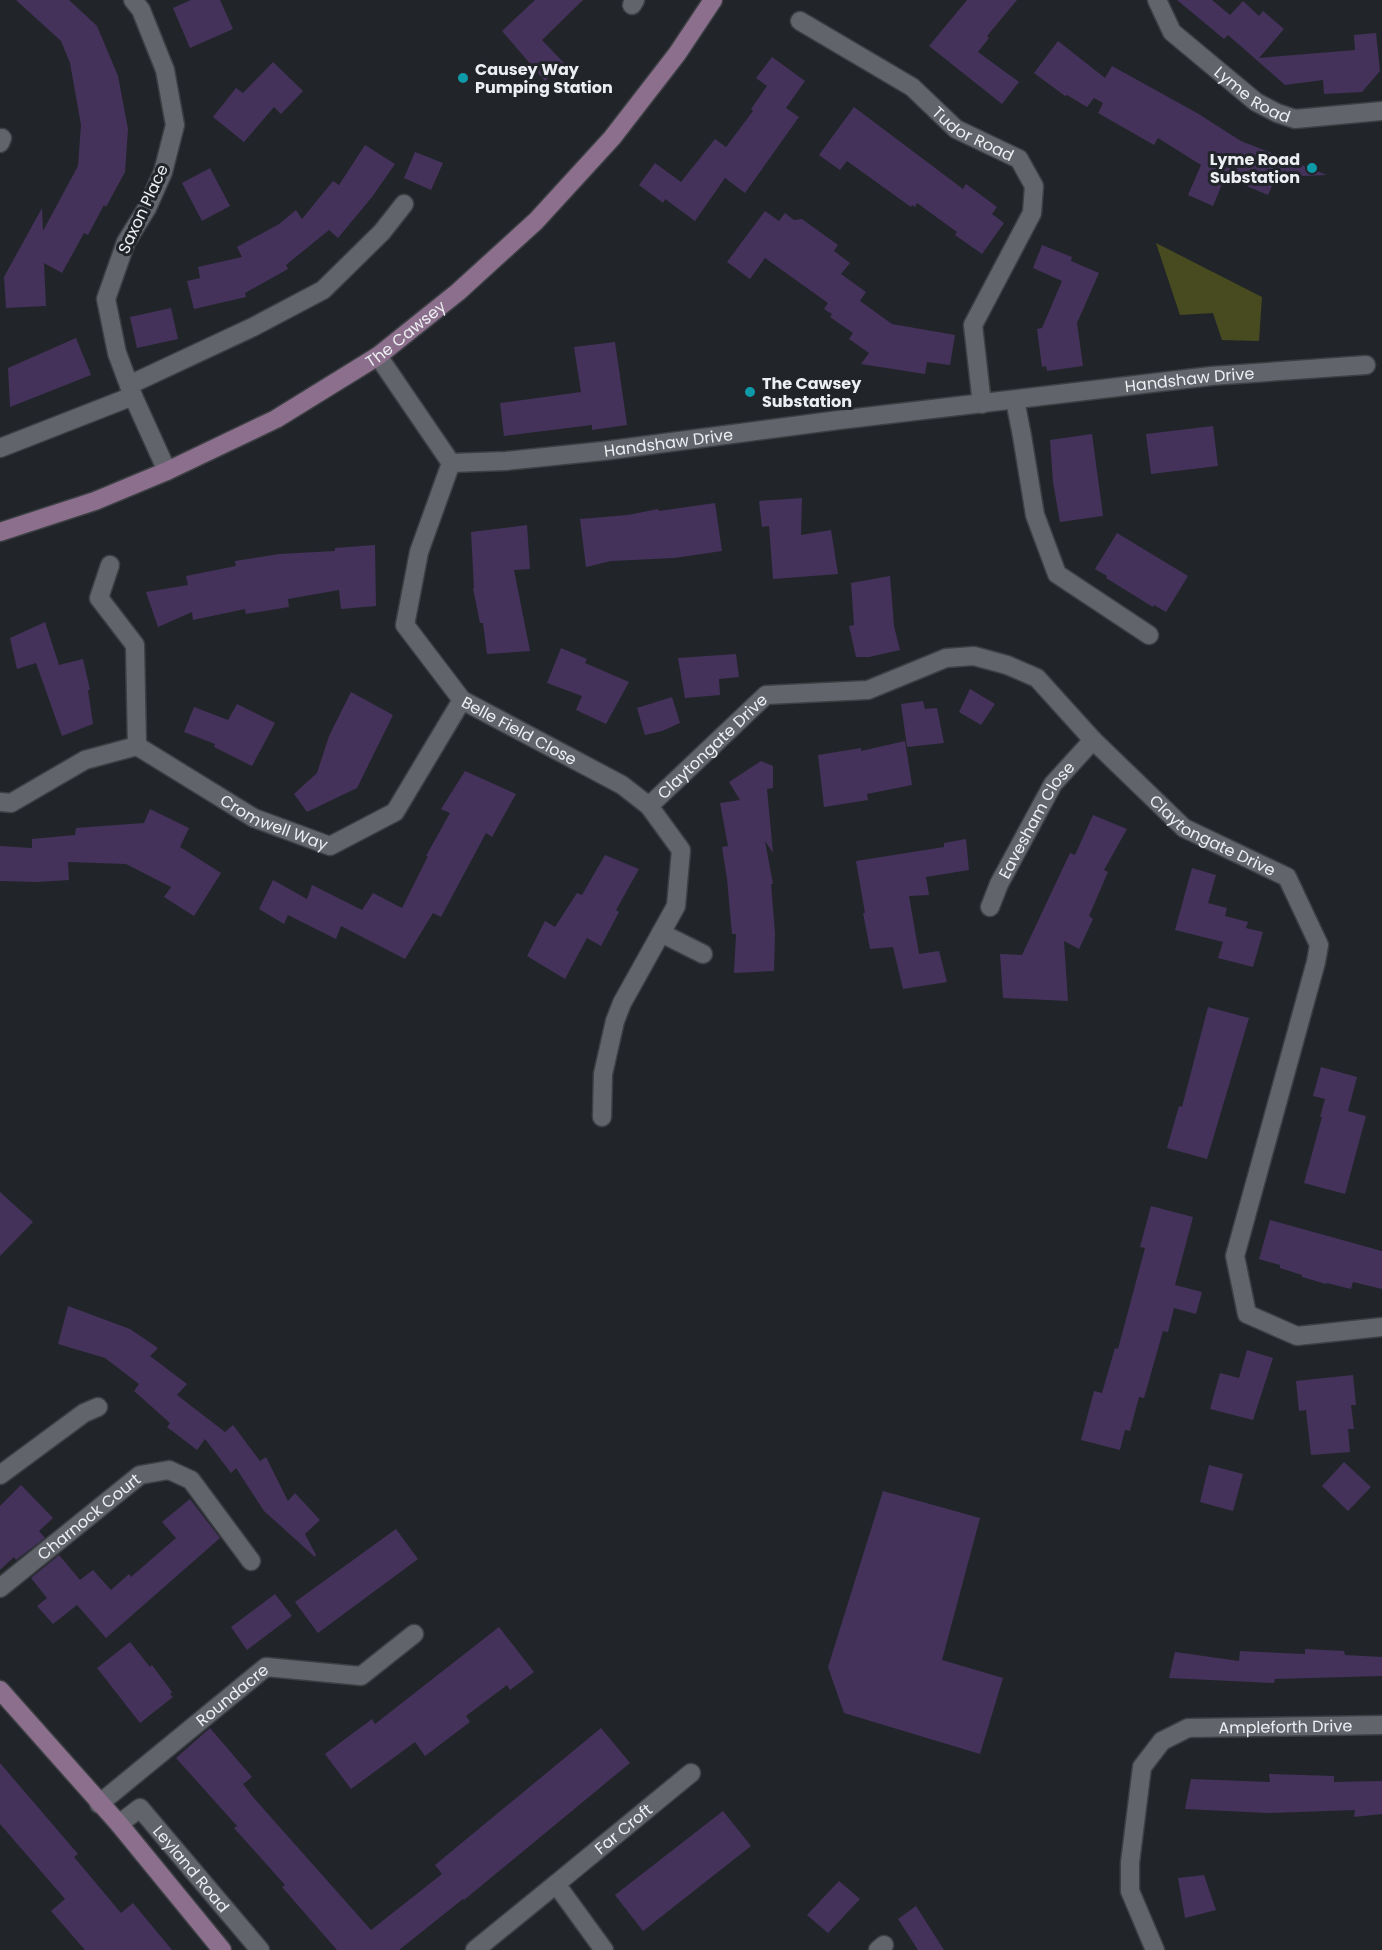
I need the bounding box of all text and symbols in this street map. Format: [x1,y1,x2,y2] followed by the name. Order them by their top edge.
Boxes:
[475,58,613,99] place label: Causey Way Pumping Station
[1210,61,1294,128] street label: Lyme Road
[456,71,470,85] marker: Causey Way Pumping Station
[927,101,1018,167] street label: Tudor Road
[1210,148,1300,189] place label: Lyme Road Substation
[112,160,174,257] street label: Saxon Place
[1305,161,1319,175] marker: Lyme Road Substation
[361,295,451,373] street label: The Cawsey
[1124,361,1255,398] street label: Handshaw Drive
[762,372,862,413] place label: The Cawsey Substation
[743,385,757,399] marker: The Cawsey Substation
[602,423,734,462] street label: Handshaw Drive
[652,688,772,804] street label: Claytongate Drive
[458,690,581,771] street label: Belle Field Close
[993,756,1080,883] street label: Eavesham Close
[216,788,331,856] street label: Cromwell Way
[1144,789,1280,882] street label: Claytongate Drive
[32,1468,145,1565] street label: Charnock Court
[191,1658,273,1732] street label: Roundacre
[1218,1714,1353,1739] street label: Ampleforth Drive
[589,1798,657,1859] street label: Far Croft
[148,1820,235,1917] street label: Leyland Road

